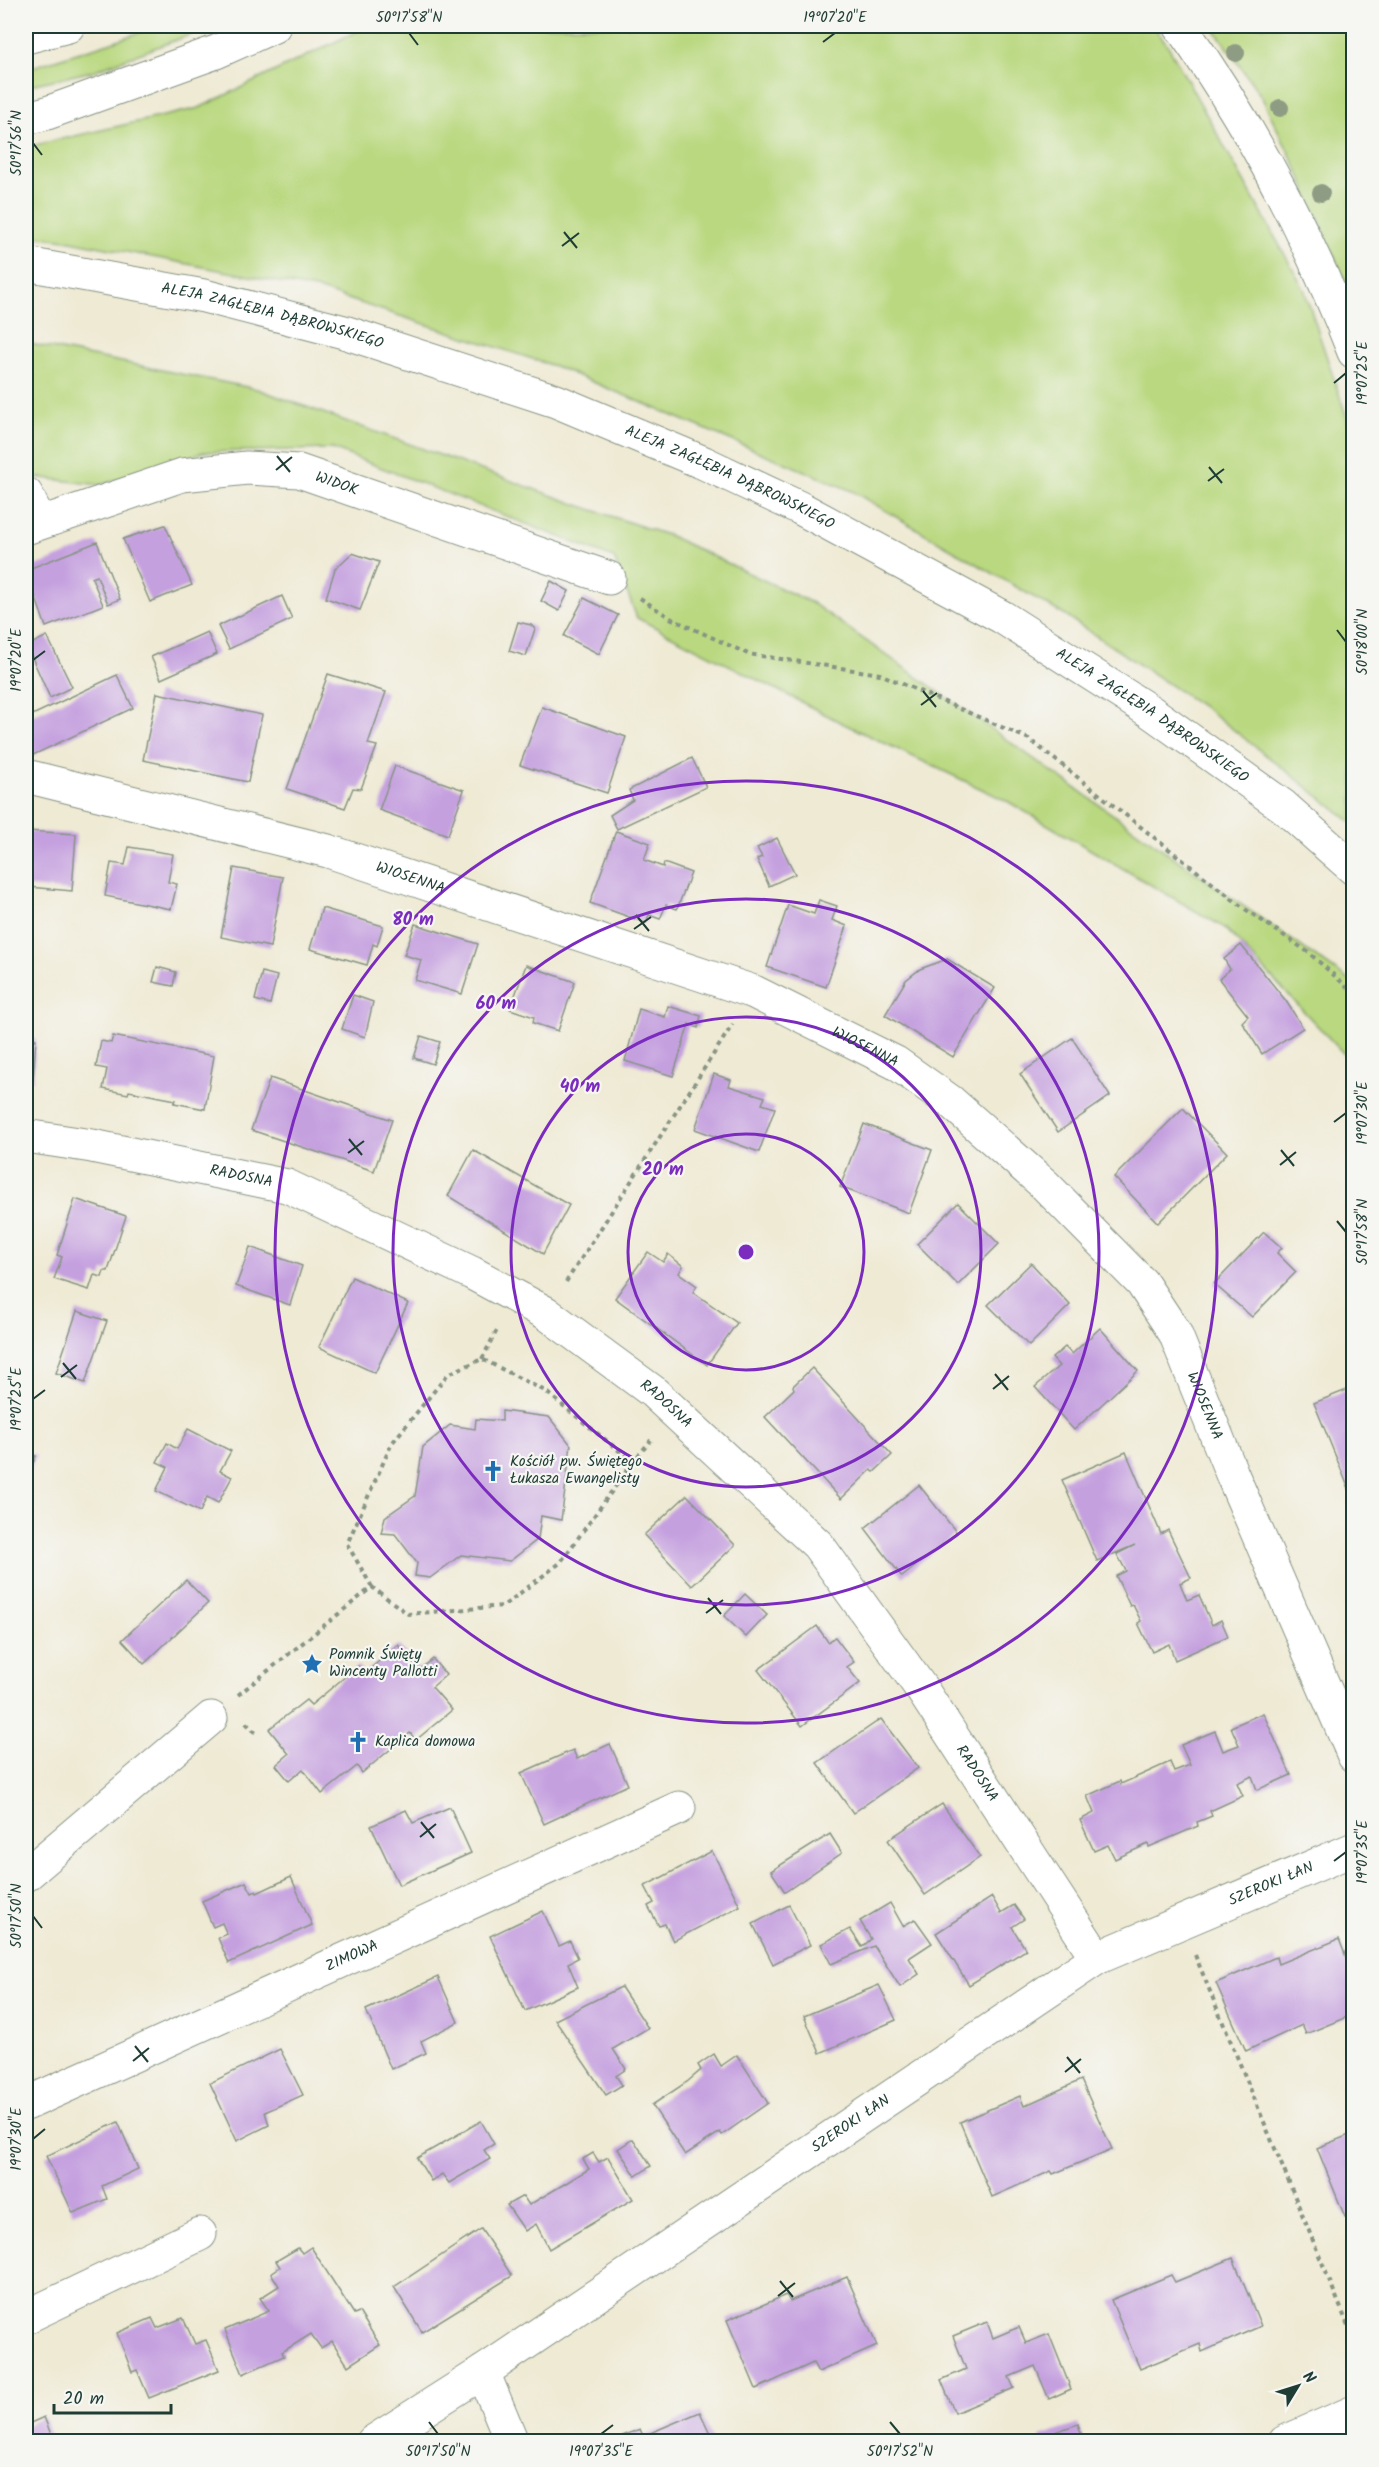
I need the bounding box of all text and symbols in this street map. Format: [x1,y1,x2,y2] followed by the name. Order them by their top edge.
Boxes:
[376,6,442,30] text: 50°17'58"N
[803,6,868,30] text: 19°07'20"E
[5,110,29,176] text: 50°17'56"N
[159,277,387,356] street label: ALEJA ZAGŁĘBIA DĄBROWSKIEGO
[1351,340,1375,405] text: 19°07'25"E
[621,419,839,536] street label: ALEJA ZAGŁĘBIA DĄBROWSKIEGO
[312,465,362,503] street label: WIDOK
[1351,609,1375,675] text: 50°18'00"N
[5,627,29,692] text: 19°07'20"E
[1051,642,1253,790] street label: ALEJA ZAGŁĘBIA DĄBROWSKIEGO
[373,856,448,901] street label: WIOSENNA
[392,906,434,935] text: 80 m
[476,990,517,1019] text: 60 m
[828,1021,902,1074] street label: WIOSENNA
[560,1073,601,1102] text: 40 m
[1351,1080,1375,1145] text: 19°07'30"E
[642,1156,684,1185] text: 20 m
[207,1158,275,1195] street label: RADOSNA
[1351,1199,1375,1265] text: 50°17'58"N
[736,1242,756,1262] centre of rings
[5,1366,29,1431] text: 19°07'25"E
[1180,1368,1229,1444] street label: WIOSENNA
[634,1374,698,1435] street label: RADOSNA
[510,1450,642,1491] place label: Kościół pw. Świętego Łukasza Ewangelisty
[481,1459,505,1483] church icon: Kościół pw. Świętego Łukasza Ewangelisty
[329,1643,439,1684] place label: Pomnik Święty Wincenty Pallotti
[300,1652,324,1676] place icon: Pomnik Święty Wincenty Pallotti
[346,1730,370,1754] church icon: Kaplica domowa
[375,1730,475,1754] place label: Kaplica domowa
[949,1740,1004,1807] street label: RADOSNA
[1351,1819,1375,1884] text: 19°07'35"E
[1225,1855,1317,1913] street label: SZEROKI ŁAN
[5,1883,29,1949] text: 50°17'50"N
[322,1934,382,1979] street label: ZIMOWA
[807,2089,895,2159] street label: SZEROKI ŁAN
[5,2106,29,2171] text: 19°07'30"E
[1268,2356,1328,2416] north arrow
[1296,2366,1322,2389] text: N
[54,2377,171,2415] scale bar
[63,2385,104,2414] text: 20 m
[405,2440,471,2464] text: 50°17'50"N
[569,2440,634,2464] text: 19°07'35"E
[867,2440,933,2464] text: 50°17'52"N

